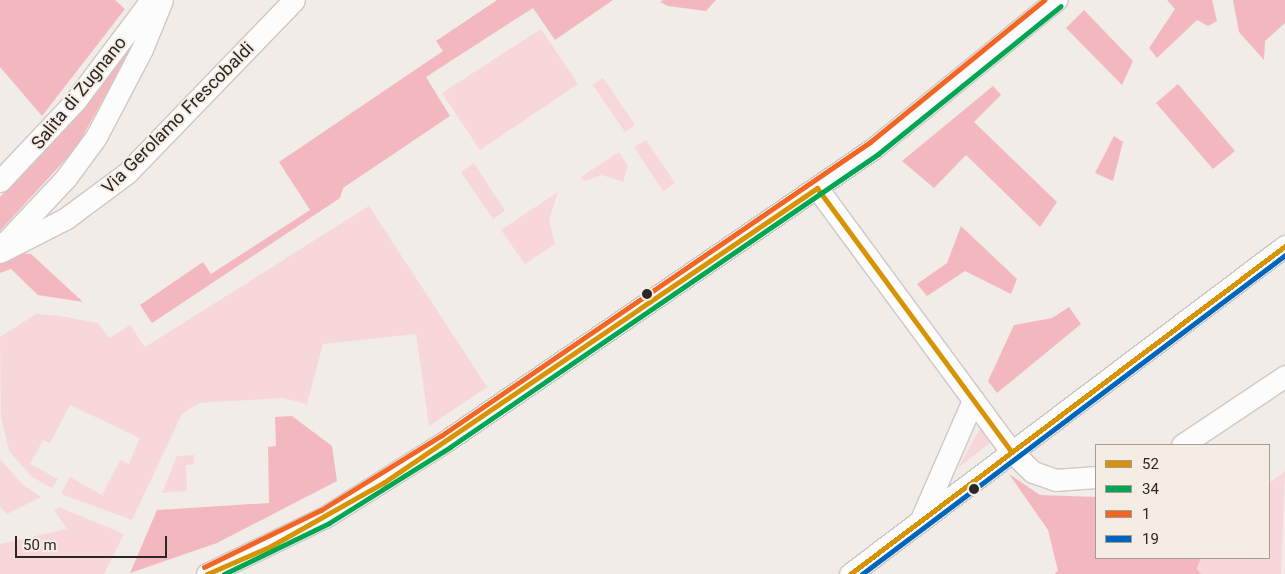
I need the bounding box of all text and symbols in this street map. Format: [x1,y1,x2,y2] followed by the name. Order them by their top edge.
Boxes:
[27,32,131,154] street label: Salita di Zugnano
[98,38,258,198] street label: Via Gerolamo Frescobaldi
[642,289,652,299] unlabelled marker
[1095,444,1270,559] legend
[1142,455,1159,473] text: 52
[1142,480,1159,498] text: 34
[969,484,979,494] unlabelled marker
[1142,505,1150,523] text: 1
[18,526,170,558] scale bar
[1142,530,1159,548] text: 19
[23,536,57,554] text: 50 m

